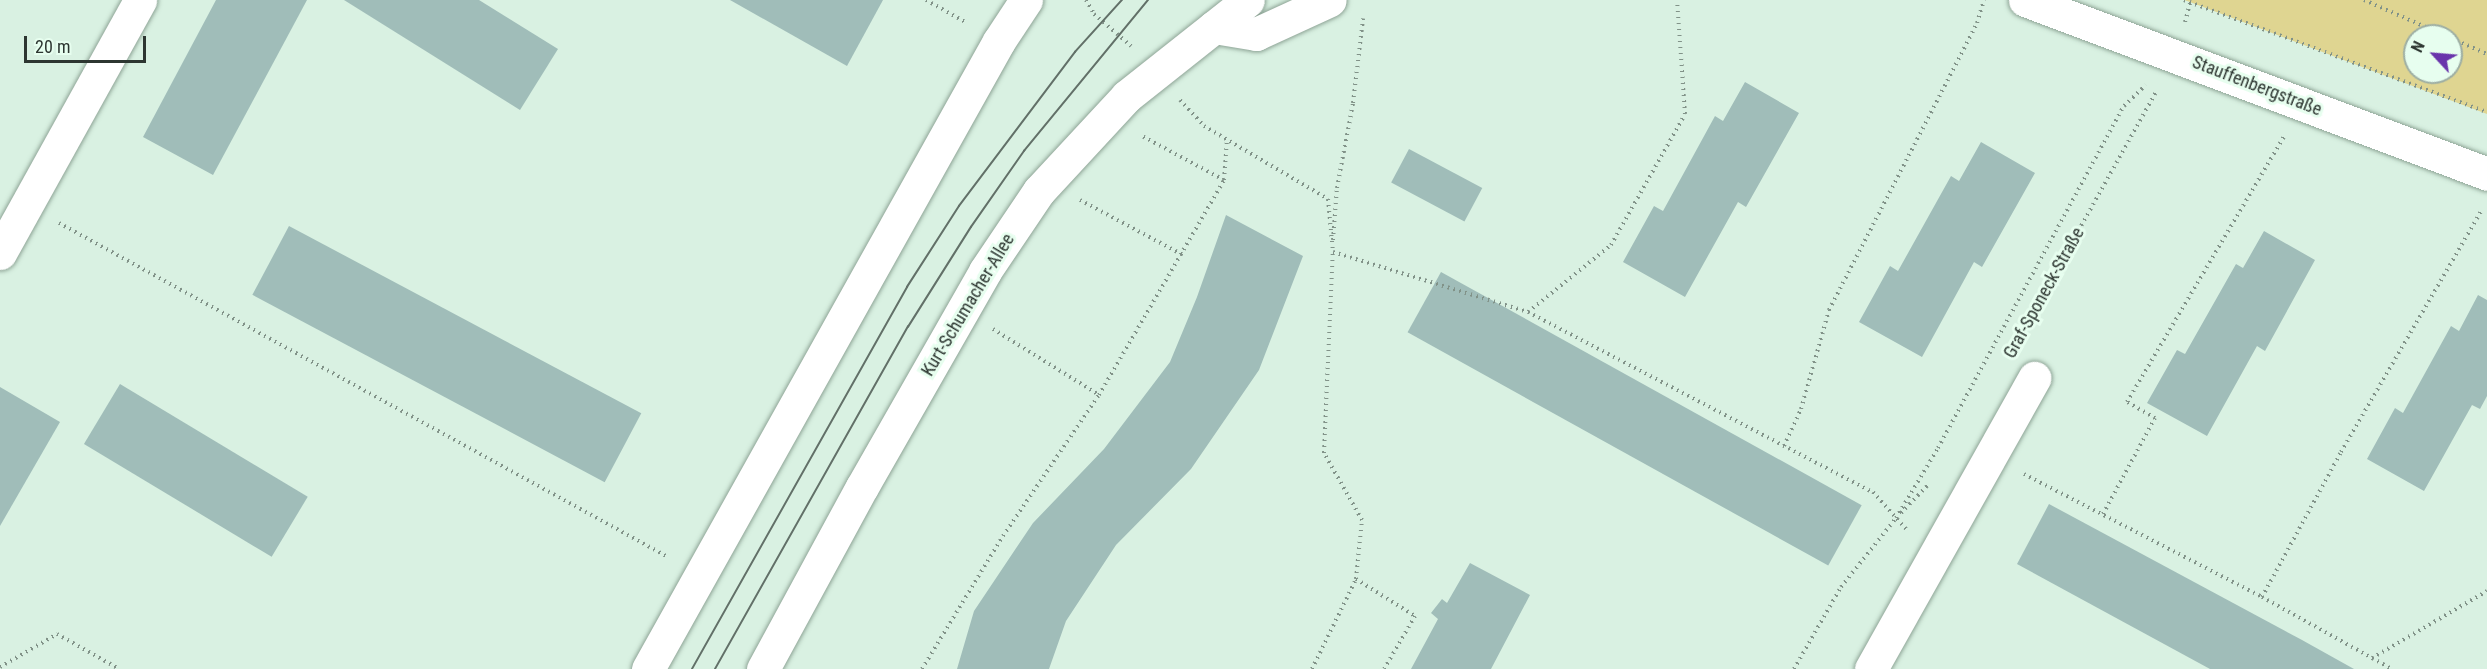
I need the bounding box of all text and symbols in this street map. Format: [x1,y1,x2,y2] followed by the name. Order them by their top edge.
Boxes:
[27,24,148,62] scale bar
[2403,24,2463,84] north arrow
[35,36,70,57] text: 20 m
[2407,38,2429,55] text: N
[2189,51,2325,121] street label: Stauffenbergstraße
[1999,224,2089,362] street label: Graf-Sponeck-Straße
[917,230,1019,380] street label: Kurt-Schumacher-Allee

